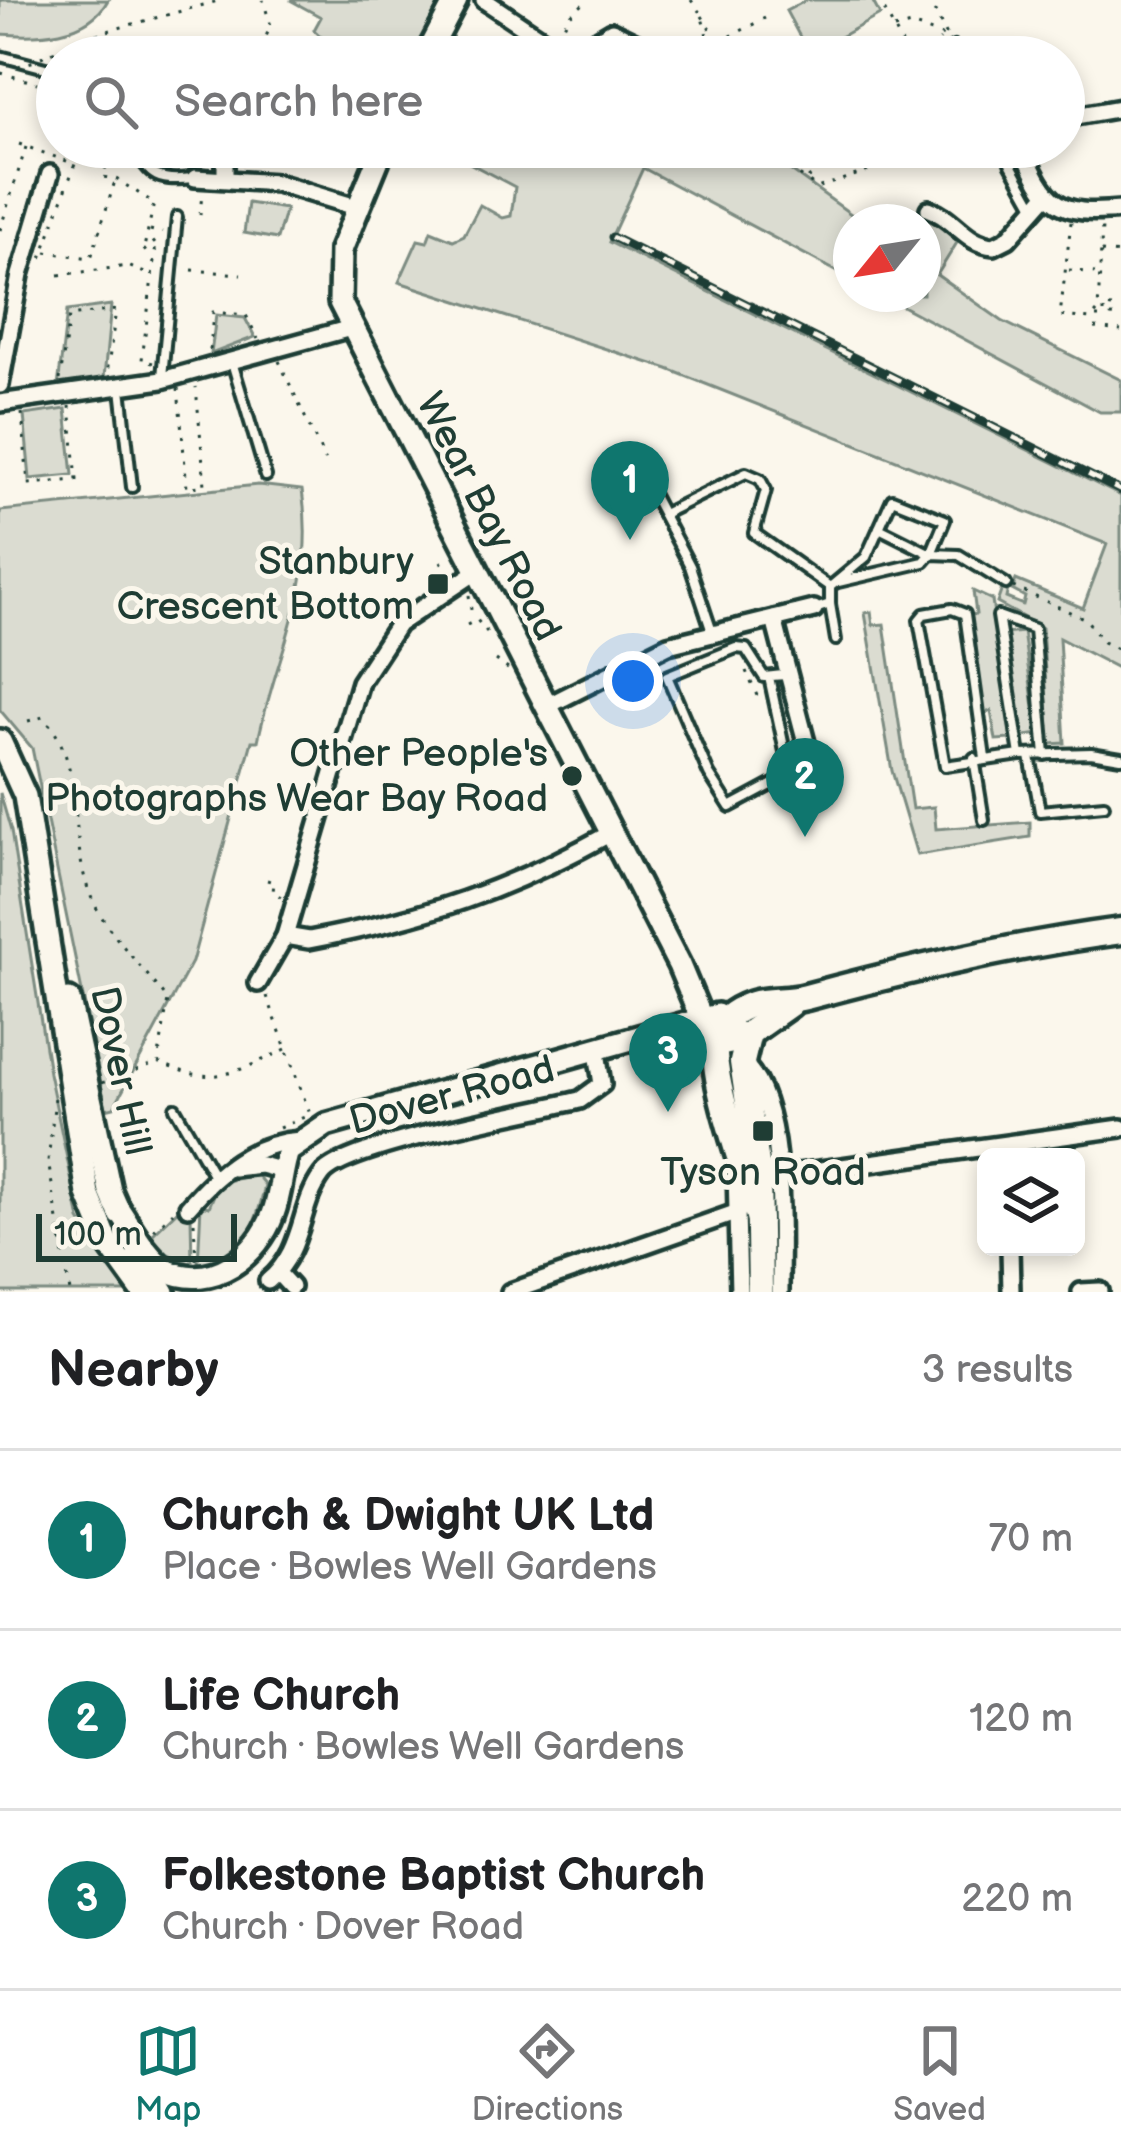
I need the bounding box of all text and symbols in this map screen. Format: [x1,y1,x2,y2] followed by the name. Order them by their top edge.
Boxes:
[36,36,1085,168] search box
[78,69,144,135] icon: search
[174,75,423,130] text: Search here
[833,204,941,312] north arrow
[405,385,571,649] street label: Wear Bay Road
[591,441,669,540] pin: 1
[117,539,414,631] place label: Stanbury Crescent Bottom
[425,571,451,597] marker: Stanbury Crescent Bottom
[603,651,663,711] your location
[45,731,548,823] place label: Other People's Photographs Wear Bay Road
[766,738,844,837] pin: 2
[559,763,585,789] marker: Other People's Photographs Wear Bay Road
[79,983,161,1159] street label: Dover Hill
[629,1013,707,1112] pin: 3
[344,1046,560,1146] street label: Dover Road
[750,1118,776,1144] marker: Tyson Road
[977,1148,1085,1256] map controls
[977,1148,1085,1256] button: layers
[660,1150,866,1197] place label: Tyson Road
[36,1208,237,1261] scale bar
[54,1215,142,1255] text: 100 m
[48,1340,219,1401] text: Nearby
[921,1347,1073,1394] text: 3 results
[162,1489,654,1544] text: Church & Dwight UK Ltd
[79,1516,95,1563] text: 1
[988,1516,1073,1563] text: 70 m
[162,1544,657,1591] text: Place · Bowles Well Gardens
[162,1669,400,1724] text: Life Church
[75,1696,99,1743] text: 2
[969,1696,1073,1743] text: 120 m
[162,1724,684,1771] text: Church · Bowles Well Gardens
[162,1849,705,1904] text: Folkestone Baptist Church
[76,1876,98,1923] text: 3
[961,1876,1073,1923] text: 220 m
[162,1904,524,1951] text: Church · Dover Road
[135,2018,201,2130] tab: Map
[472,2018,623,2130] tab: Directions
[893,2018,986,2130] tab: Saved

